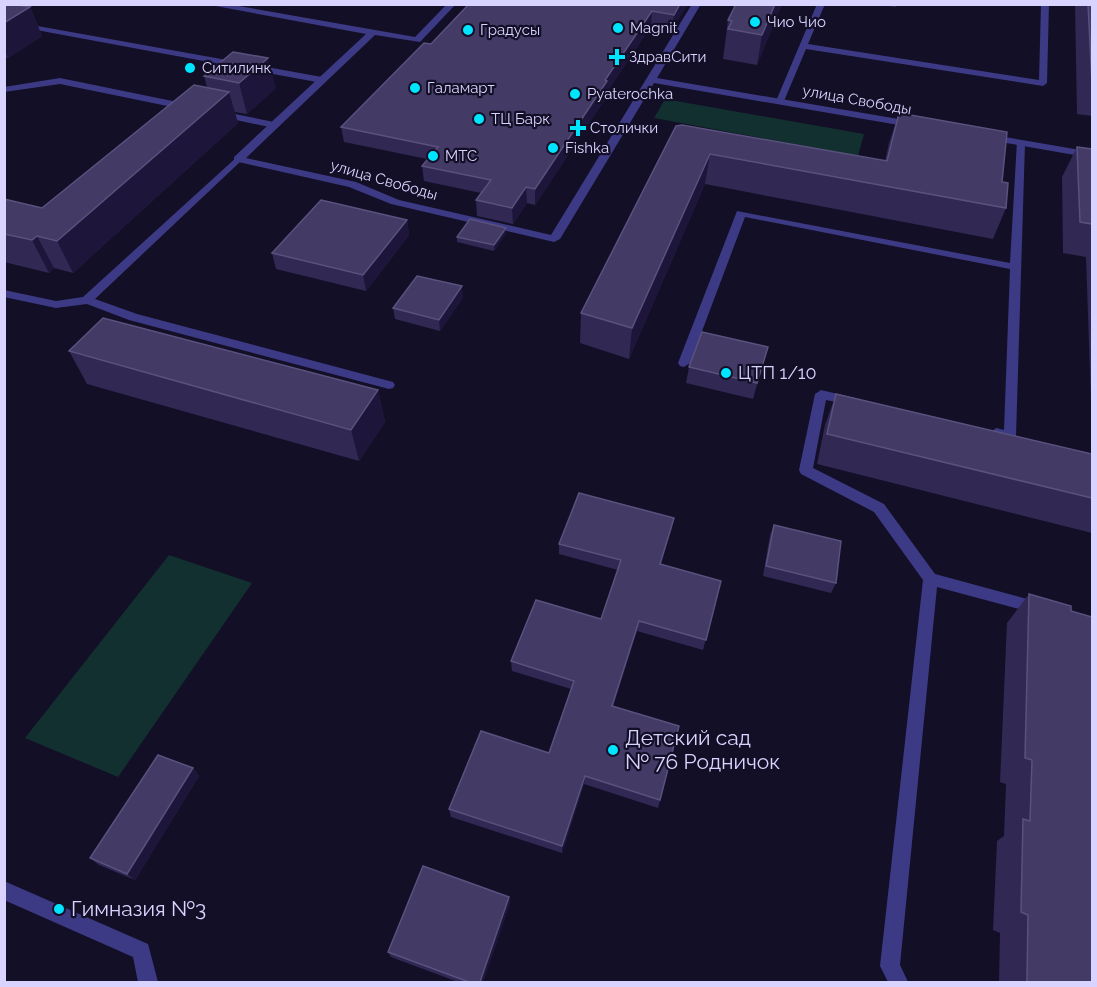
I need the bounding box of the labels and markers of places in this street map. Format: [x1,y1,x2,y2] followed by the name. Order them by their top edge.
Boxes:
[767,13,826,31] place label: Чио Чио
[748,15,762,29] marker: Чио Чио
[630,19,678,37] place label: Magnit
[480,21,540,39] place label: Градусы
[611,21,625,35] marker: Magnit
[461,23,475,37] marker: Градусы
[629,48,706,66] place label: ЗдравСити
[610,50,624,64] marker: ЗдравСити
[202,59,271,77] place label: Ситилинк
[183,61,197,75] marker: Ситилинк
[427,79,495,97] place label: Галамарт
[408,81,422,95] marker: Галамарт
[587,85,673,103] place label: Pyaterochka
[568,87,582,101] marker: Pyaterochka
[491,110,550,128] place label: ТЦ Барк
[472,112,486,126] marker: ТЦ Барк
[590,119,658,137] place label: Столички
[571,121,585,135] marker: Столички
[565,139,609,157] place label: Fishka
[546,141,560,155] marker: Fishka
[445,147,477,165] place label: МТС
[426,149,440,163] marker: МТС
[738,362,817,383] place label: ЦТП 1/10
[719,366,733,380] marker: ЦТП 1/10
[625,725,780,774] place label: Детский сад № 76 Родничок
[606,743,620,757] marker: Детский сад № 76 Родничок
[71,896,206,921] place label: Гимназия №3
[52,902,66,916] marker: Гимназия №3

